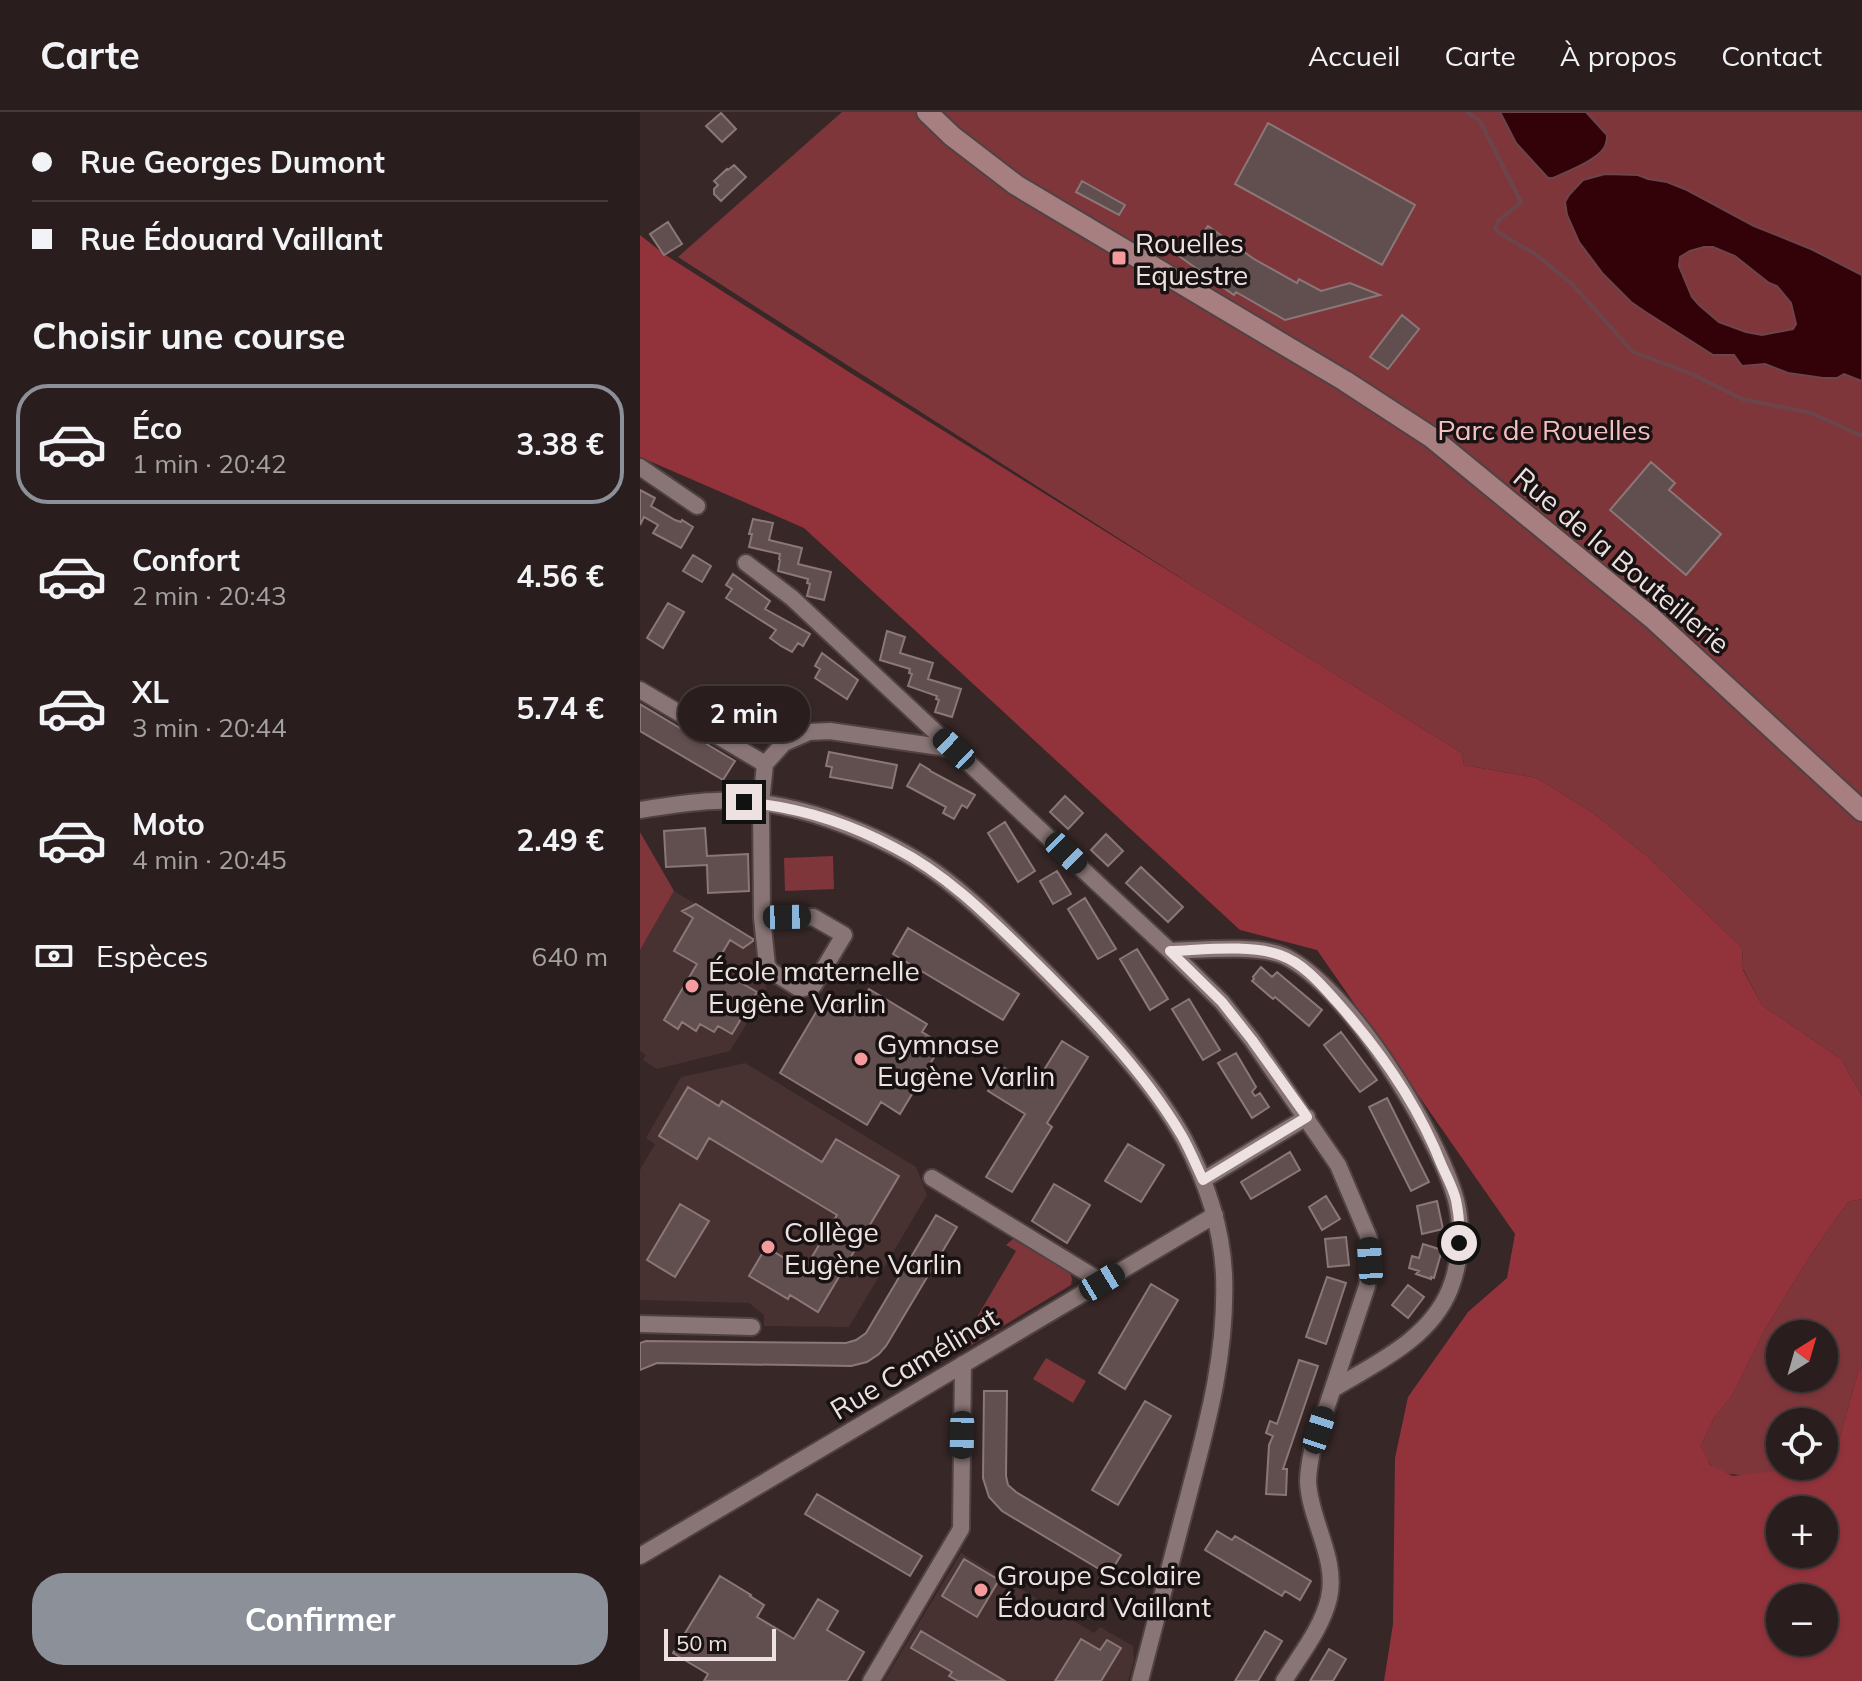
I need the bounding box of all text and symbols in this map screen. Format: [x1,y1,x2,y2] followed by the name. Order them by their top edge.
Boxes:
[40,31,140,79] text: Carte
[1308,38,1401,73] text: Accueil
[1445,38,1516,73] text: Carte
[1560,38,1677,73] text: À propos
[1721,38,1822,73] text: Contact
[80,143,385,181] text: Rue Georges Dumont
[80,220,383,258] text: Rue Édouard Vaillant
[1135,225,1248,292] place label: Rouelles Equestre
[1110,249,1128,267] marker: Rouelles Equestre
[32,313,346,358] text: Choisir une course
[36,408,108,480] icon: car
[132,409,182,447] text: Éco
[1437,412,1651,447] park label: Parc de Rouelles
[516,425,604,463] text: 3.38 €
[132,447,287,480] text: 1 min · 20:42
[1507,459,1737,661] street label: Rue de la Bouteillerie
[36,540,108,612] icon: car
[132,541,240,579] text: Confort
[516,557,604,595] text: 4.56 €
[132,579,287,612] text: 2 min · 20:43
[36,672,108,744] icon: car
[132,673,169,711] text: XL
[678,686,810,742] callout: 2 min
[516,689,604,727] text: 5.74 €
[710,697,778,730] text: 2 min
[132,711,287,744] text: 3 min · 20:44
[928,724,980,774] car
[726,784,762,820] route end
[36,804,108,876] icon: car
[132,805,205,843] text: Moto
[516,821,604,859] text: 2.49 €
[1040,828,1092,878] car
[132,843,287,876] text: 4 min · 20:45
[763,905,811,929] car
[32,934,76,978] icon: cash
[96,937,208,975] text: Espèces
[532,940,608,973] text: 640 m
[708,953,920,1020] place label: École maternelle Eugène Varlin
[683,977,701,995] marker: École maternelle Eugène Varlin
[877,1026,1055,1093] place label: Gymnase Eugène Varlin
[852,1050,870,1068] marker: Gymnase Eugène Varlin
[784,1214,962,1281] place label: Collège Eugène Varlin
[1441,1225,1477,1261] route start
[1356,1236,1384,1286] car
[759,1238,777,1256] marker: Collège Eugène Varlin
[1075,1259,1129,1305] car
[824,1299,1004,1427] street label: Rue Camélinat
[1766,1320,1838,1392] north arrow
[1766,1320,1838,1656] map controls
[1300,1403,1338,1457] car
[1766,1408,1838,1480] button: locate
[950,1411,974,1459] car
[1766,1496,1838,1568] button: +
[997,1557,1211,1624] place label: Groupe Scolaire Édouard Vaillant
[32,1573,608,1665] button: Confirmer
[972,1581,990,1599] marker: Groupe Scolaire Édouard Vaillant
[1766,1584,1838,1656] button: −
[664,1625,776,1661] scale bar
[676,1629,727,1657] text: 50 m

